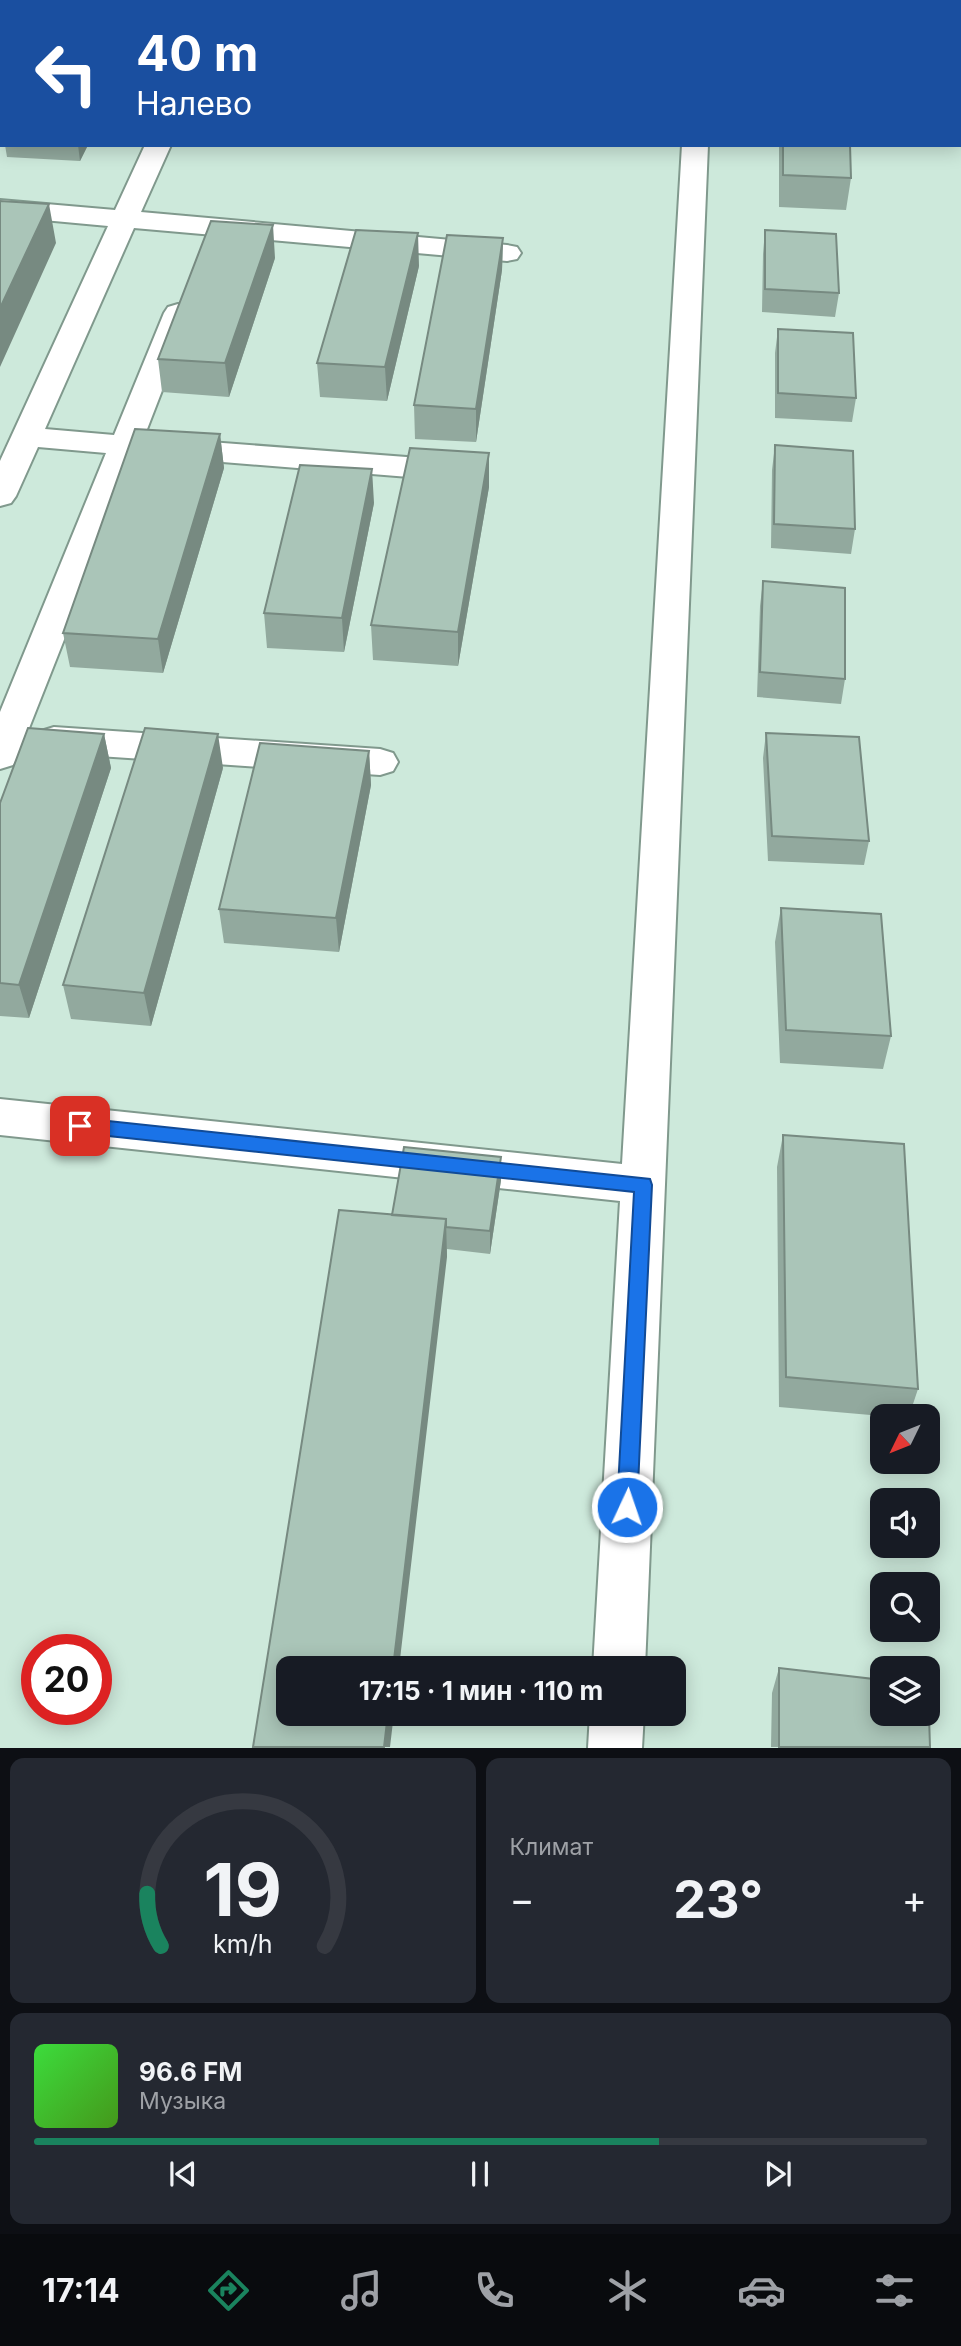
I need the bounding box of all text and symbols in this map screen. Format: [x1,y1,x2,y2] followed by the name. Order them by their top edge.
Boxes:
[136,24,259,83] text: 40 m
[21,28,112,119] icon: left
[136,84,252,123] text: Налево
[50,1096,110,1156] pin
[61,1107,99,1145] icon: arrive
[870,1404,940,1474] north arrow
[870,1404,940,1726] map controls
[590,1470,664,1544] position arrow
[870,1488,940,1558] button: sound
[870,1572,940,1642] button: search
[21,1634,112,1725] speed limit sign: 20
[870,1656,940,1726] button: layers
[359,1675,603,1706] text: 17:15 · 1 мин · 110 m
[510,1833,593,1861] text: Климат
[203,1846,282,1935] text: 19
[673,1868,763,1931] text: 23°
[510,1876,535,1922] text: −
[902,1876,927,1922] text: +
[213,1929,272,1959] text: km/h
[139,2056,242,2087] text: 96.6 FM
[139,2087,226,2115] text: Музыка
[164,2155,202,2193] icon: previous
[461,2155,499,2193] icon: pause
[759,2155,797,2193] icon: next
[204,2266,253,2315] icon: directions
[337,2266,386,2315] icon: music
[470,2266,519,2315] icon: phone
[603,2266,652,2315] icon: climate
[737,2266,786,2315] icon: car
[870,2266,919,2315] icon: filters
[42,2271,120,2310] text: 17:14

